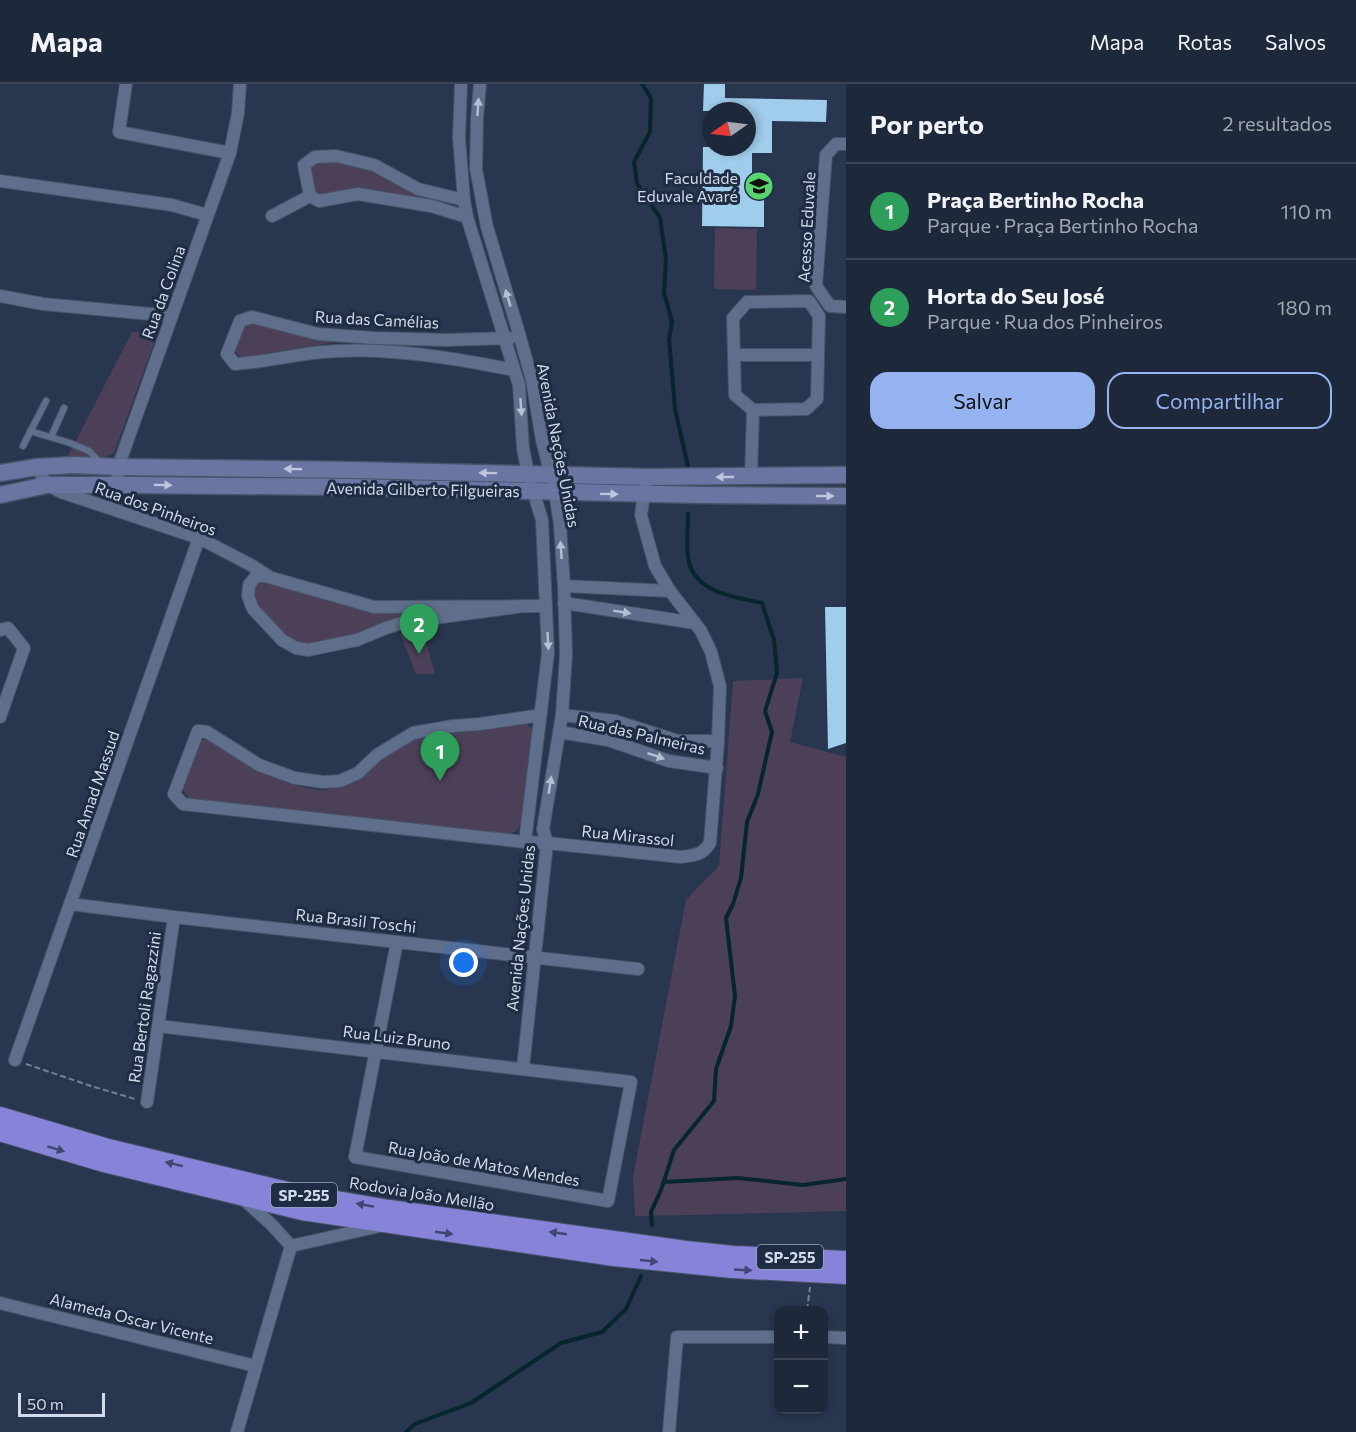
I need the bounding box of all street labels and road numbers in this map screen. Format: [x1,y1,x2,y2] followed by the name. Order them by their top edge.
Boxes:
[794,171,818,283] street label: Acesso Eduvale
[137,243,189,341] street label: Rua da Colina
[314,306,440,332] street label: Rua das Camélias
[534,361,584,529] street label: Avenida Nações Unidas
[93,477,219,539] street label: Rua dos Pinheiros
[326,478,520,500] street label: Avenida Gilberto Filgueiras
[577,710,707,758] street label: Rua das Palmeiras
[61,728,123,860] street label: Rua Amad Massud
[581,821,675,849] street label: Rua Mirassol
[502,844,538,1012] street label: Avenida Nações Unidas
[295,904,417,936] street label: Rua Brasil Toschi
[124,930,164,1084] street label: Rua Bertoli Ragazzini
[342,1021,452,1053] street label: Rua Luiz Bruno
[387,1137,581,1189] street label: Rua João de Matos Mendes
[348,1172,496,1214] street label: Rodovia João Mellão
[271,1183,337,1207] road number: SP-255
[757,1245,823,1269] road number: SP-255
[48,1288,216,1348] street label: Alameda Oscar Vicente

